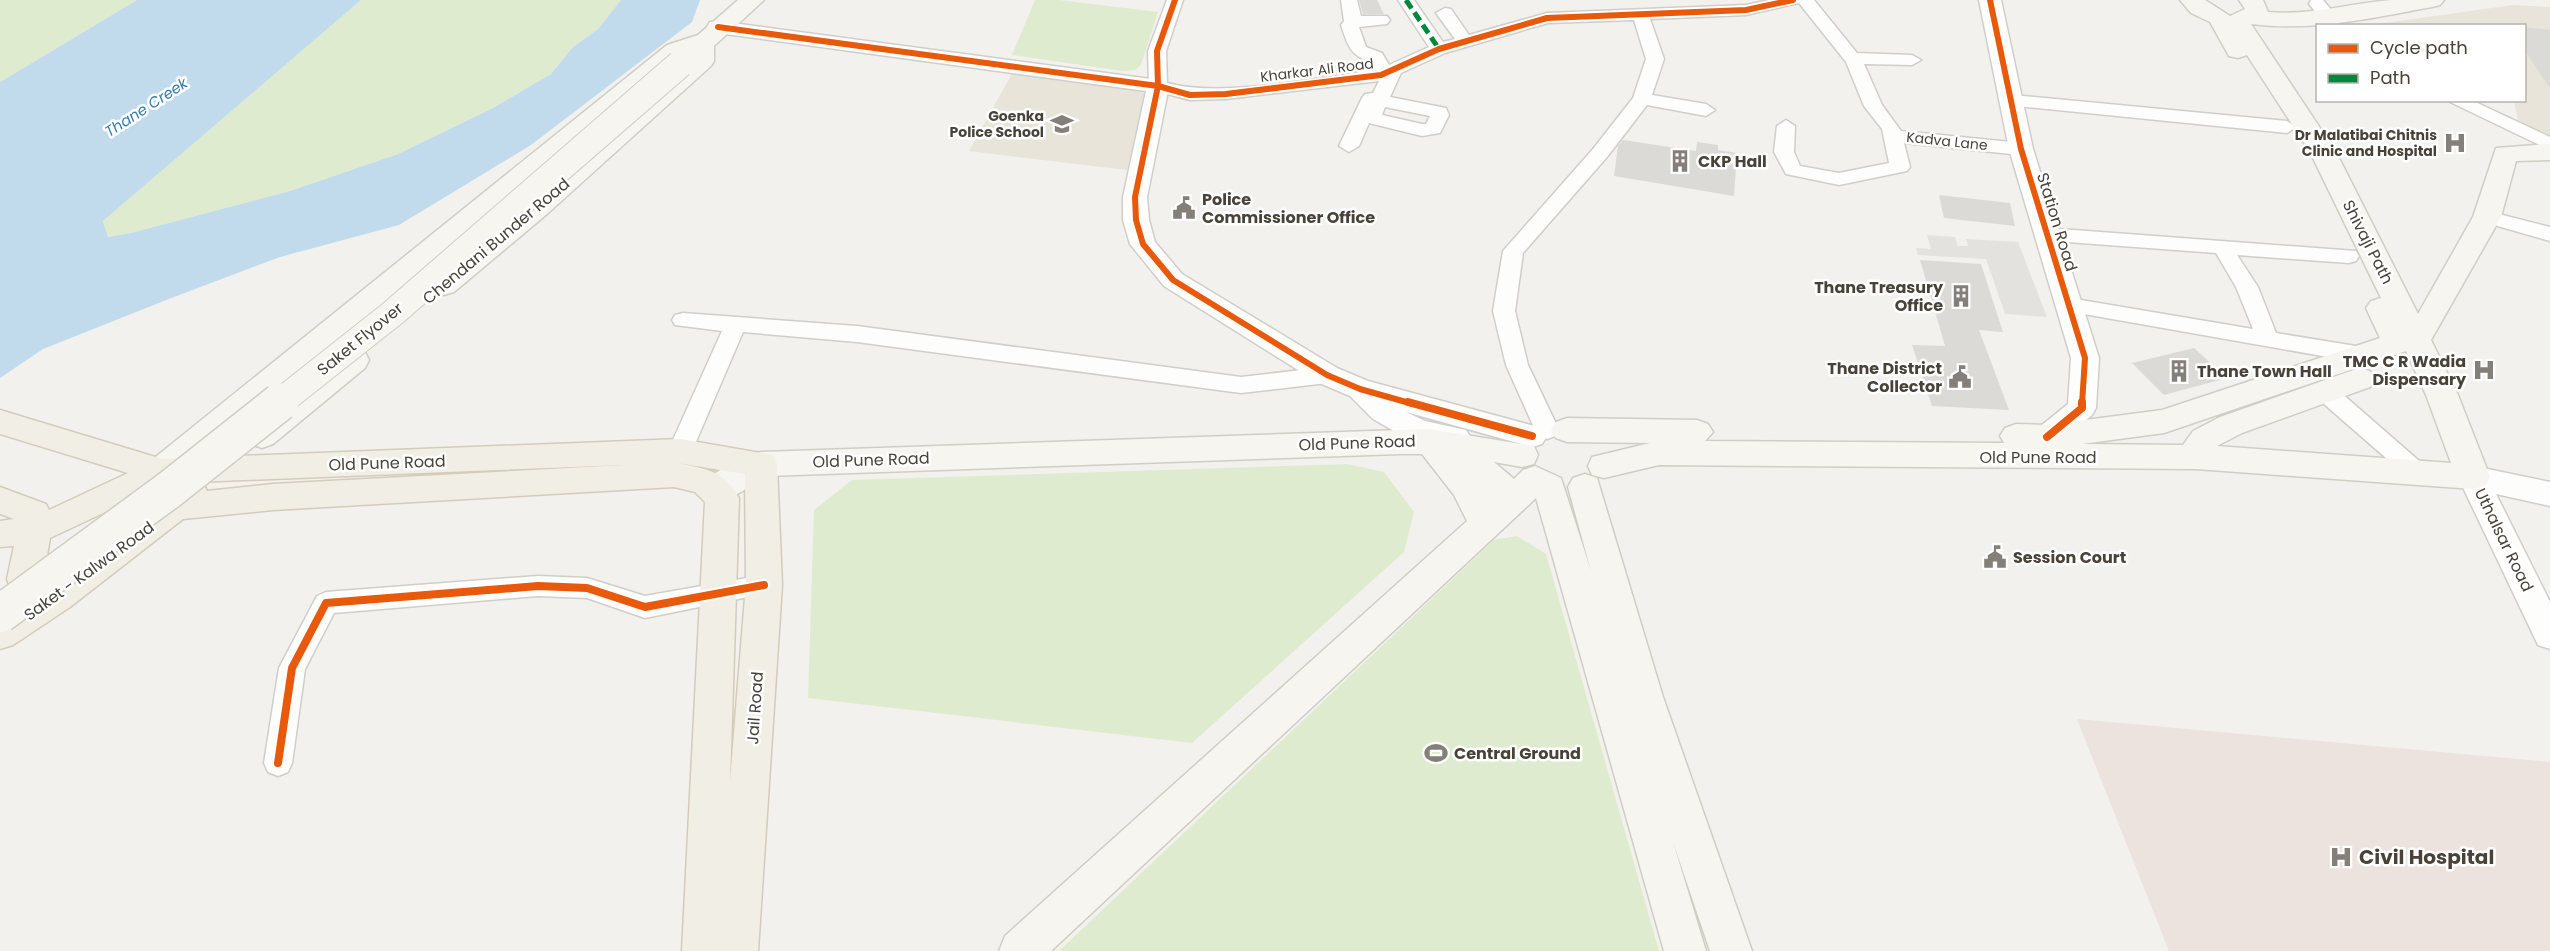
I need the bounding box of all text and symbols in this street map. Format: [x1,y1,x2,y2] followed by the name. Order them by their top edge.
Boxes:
[2316,24,2526,102] legend
[2370,35,2468,60] text: Cycle path
[1259,53,1375,87] street label: Kharkar Ali Road
[2370,65,2411,90] text: Path
[101,72,193,142] water label: Thane Creek
[950,106,1044,142] place label: Goenka Police School
[1049,111,1075,137] school or university icon: Goenka Police School
[2295,125,2437,161] place label: Dr Malatibai Chitnis Clinic and Hospital
[1905,127,1989,155] street label: Kadva Lane
[2442,130,2468,156] hospital icon: Dr Malatibai Chitnis Clinic and Hospital
[1667,148,1693,174] building icon: CKP Hall
[1698,150,1767,173] place label: CKP Hall
[2031,170,2083,274] street label: Station Road
[417,173,575,309] street label: Chendani Bunder Road
[1202,188,1375,229] place label: Police Commissioner Office
[1171,195,1197,221] public building icon: Police Commissioner Office
[2337,196,2399,288] street label: Shivaji Path
[1814,276,1944,317] place label: Thane Treasury Office
[1948,283,1974,309] building icon: Thane Treasury Office
[312,297,408,381] street label: Saket Flyover
[2343,350,2467,391] place label: TMC C R Wadia Dispensary
[1827,357,1942,398] place label: Thane District Collector
[2471,357,2497,383] hospital icon: TMC C R Wadia Dispensary
[2166,358,2192,384] building icon: Thane Town Hall
[2197,360,2332,383] place label: Thane Town Hall
[1947,364,1973,390] public building icon: Thane District Collector
[1298,429,1416,457] street label: Old Pune Road
[812,446,930,474] street label: Old Pune Road
[1979,446,2097,469] street label: Old Pune Road
[328,449,446,477] street label: Old Pune Road
[2469,484,2539,596] street label: Uthalsar Road
[19,516,159,626] street label: Saket - Kalwa Road
[1982,544,2008,570] public building icon: Session Court
[2013,546,2126,569] place label: Session Court
[741,671,769,745] street label: Jail Road
[1423,740,1449,766] sports icon: Central Ground
[1454,742,1581,765] place label: Central Ground
[2359,843,2494,871] place label: Civil Hospital
[2328,844,2354,870] hospital icon: Civil Hospital

